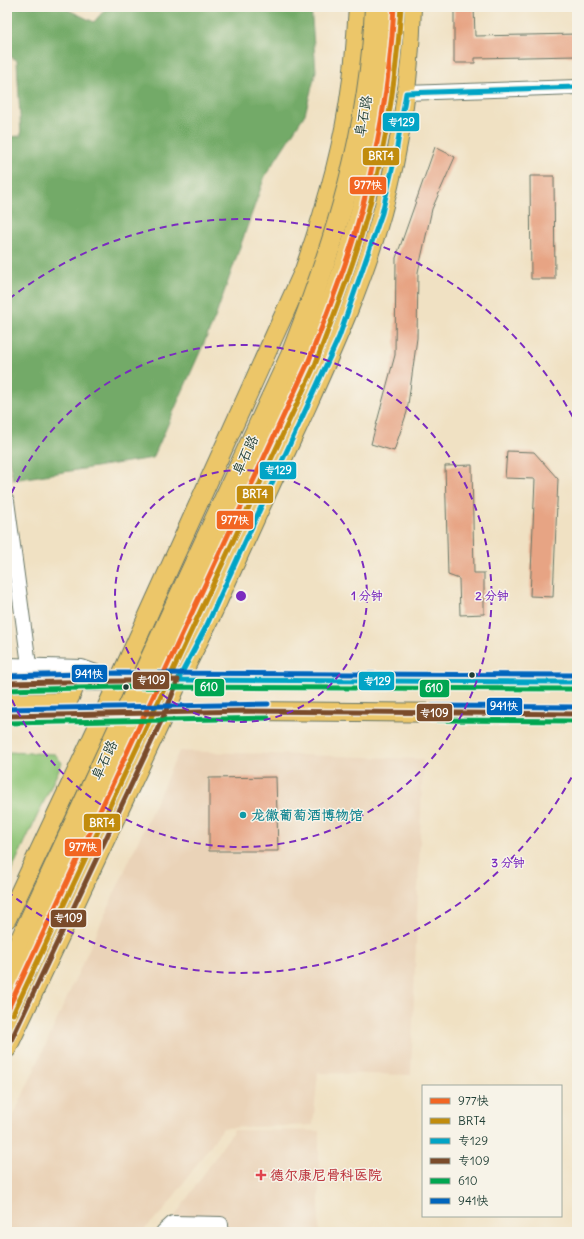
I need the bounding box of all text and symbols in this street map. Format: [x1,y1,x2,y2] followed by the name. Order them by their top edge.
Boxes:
[350,94,376,138] street label: 阜石路
[382,112,420,132] line badge: 专129
[387,115,415,129] text: 专129
[362,147,400,166] line badge: BRT4
[368,149,394,163] text: BRT4
[349,176,387,195] line badge: 977快
[354,178,382,192] text: 977快
[228,432,262,478] street label: 阜石路
[259,461,297,480] line badge: 专129
[264,463,292,477] text: 专129
[236,485,274,504] line badge: BRT4
[242,487,268,501] text: BRT4
[216,510,254,530] line badge: 977快
[221,513,249,527] text: 977快
[351,588,383,603] text: 1 分钟
[475,588,509,603] text: 2 分钟
[234,589,248,603] centre of rings
[71,664,108,683] line badge: 941快
[75,667,103,681] text: 941快
[467,670,477,680] unlabelled marker
[132,671,170,690] line badge: 专109
[358,671,395,691] line badge: 专129
[137,673,165,687] text: 专109
[363,674,391,688] text: 专129
[194,678,225,697] line badge: 610
[419,679,450,698] line badge: 610
[200,680,218,694] text: 610
[425,681,443,695] text: 610
[121,682,131,692] unlabelled marker
[486,697,523,716] line badge: 941快
[490,699,518,713] text: 941快
[416,703,453,722] line badge: 专109
[420,706,448,720] text: 专109
[87,737,121,783] street label: 阜石路
[251,806,363,824] place label: 龙徽葡萄酒博物馆
[238,810,248,820] marker: 龙徽葡萄酒博物馆
[83,813,121,832] line badge: BRT4
[89,816,115,830] text: BRT4
[64,838,102,857] line badge: 977快
[69,840,97,854] text: 977快
[491,855,525,870] text: 3 分钟
[50,909,87,928] line badge: 专109
[54,911,82,925] text: 专109
[422,1085,562,1217] legend
[458,1093,489,1108] text: 977快
[458,1113,486,1128] text: BRT4
[458,1133,488,1148] text: 专129
[458,1153,490,1168] text: 专109
[270,1166,382,1184] place label: 德尔康尼骨科医院
[255,1169,267,1181] marker: 德尔康尼骨科医院
[458,1173,478,1188] text: 610
[458,1193,488,1208] text: 941快

